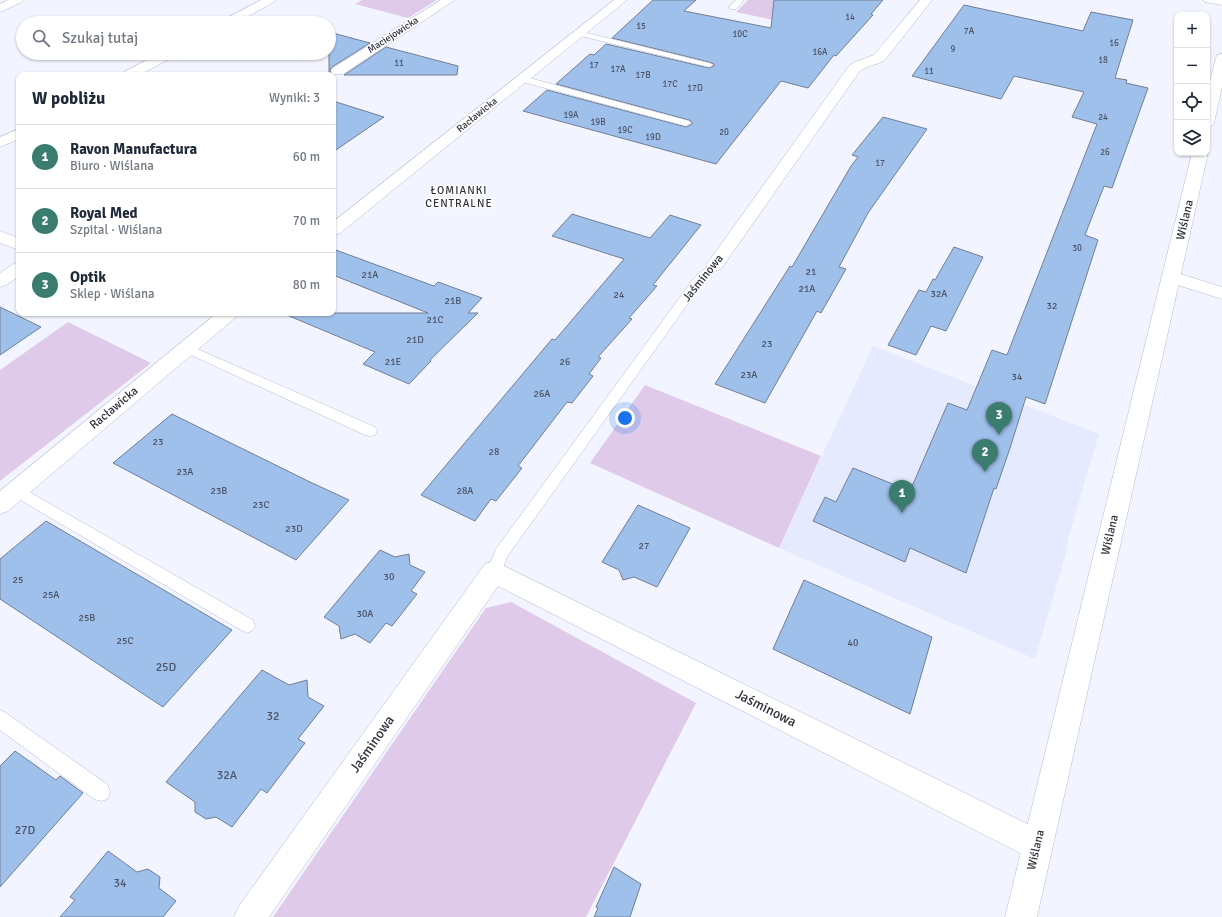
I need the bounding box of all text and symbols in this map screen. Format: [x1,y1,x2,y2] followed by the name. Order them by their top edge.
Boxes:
[845,12,855,23] house number: 14
[1174,12,1210,156] map controls
[1174,12,1210,48] button: +
[365,14,421,56] street label: Maciejowicka
[16,16,336,60] search box
[636,21,646,32] house number: 15
[964,26,975,37] house number: 7A
[30,27,52,49] icon: search
[62,29,138,47] text: Szukaj tutaj
[732,29,748,40] house number: 10C
[1109,38,1119,49] house number: 16
[951,44,956,55] house number: 9
[812,47,828,58] house number: 16A
[1174,48,1210,84] button: −
[1098,55,1108,66] house number: 18
[394,58,404,69] house number: 11
[589,60,599,71] house number: 17
[610,64,626,75] house number: 17A
[924,66,934,77] house number: 11
[635,70,651,81] house number: 17B
[662,79,678,90] house number: 17C
[687,83,703,94] house number: 17D
[1174,84,1210,120] button: locate
[32,88,105,109] text: W pobliżu
[269,90,320,106] text: Wyniki: 3
[454,95,500,135] street label: Racławicka
[563,110,579,121] house number: 19A
[1098,112,1108,123] house number: 24
[590,117,606,128] house number: 19B
[1174,120,1210,156] button: layers
[617,125,633,136] house number: 19C
[719,127,729,138] house number: 20
[645,132,661,143] house number: 19D
[70,140,197,158] text: Ravon Manufactura
[1100,147,1110,158] house number: 26
[41,149,49,165] text: 1
[293,149,320,165] text: 60 m
[70,158,154,174] text: Biuro · Wiślana
[875,158,885,169] house number: 17
[425,184,493,210] district label: ŁOMIANKI CENTRALNE
[1173,198,1197,242] street label: Wiślana
[70,204,138,222] text: Royal Med
[41,213,49,229] text: 2
[293,213,320,229] text: 70 m
[70,222,162,238] text: Szpital · Wiślana
[1072,243,1082,254] house number: 30
[679,251,727,305] street label: Jaśminowa
[806,266,816,278] house number: 21
[70,268,106,286] text: Optik
[362,269,378,281] house number: 21A
[41,277,49,293] text: 3
[293,277,320,293] text: 80 m
[799,283,815,295] house number: 21A
[70,286,155,302] text: Sklep · Wiślana
[931,288,947,300] house number: 32A
[614,289,625,301] house number: 24
[445,295,461,307] house number: 21B
[1047,300,1057,312] house number: 32
[427,314,443,326] house number: 21C
[406,334,424,346] house number: 21D
[762,338,772,350] house number: 23
[385,356,402,368] house number: 21E
[560,356,570,368] house number: 26
[741,369,757,381] house number: 23A
[1012,371,1023,383] house number: 34
[87,383,141,433] street label: Racławicka
[534,388,550,400] house number: 26A
[986,402,1012,435] pin: 3
[615,408,635,428] your location
[153,436,163,448] house number: 23
[972,439,998,472] pin: 2
[489,446,499,458] house number: 28
[177,466,193,478] house number: 23A
[889,480,915,513] pin: 1
[211,485,227,497] house number: 23B
[457,485,473,497] house number: 28A
[253,499,269,511] house number: 23C
[1098,513,1122,557] street label: Wiślana
[285,523,303,535] house number: 23D
[639,540,649,552] house number: 27
[384,571,394,583] house number: 30
[13,574,23,586] house number: 25
[43,589,59,601] house number: 25A
[357,608,373,620] house number: 30A
[79,612,95,624] house number: 25B
[117,635,133,647] house number: 25C
[848,637,858,649] house number: 40
[156,660,177,675] house number: 25D
[733,685,799,731] street label: Jaśminowa
[267,709,279,724] house number: 32
[346,712,398,776] street label: Jaśminowa
[217,768,238,783] house number: 32A
[15,823,36,838] house number: 27D
[1024,828,1048,872] street label: Wiślana
[114,876,127,891] house number: 34

